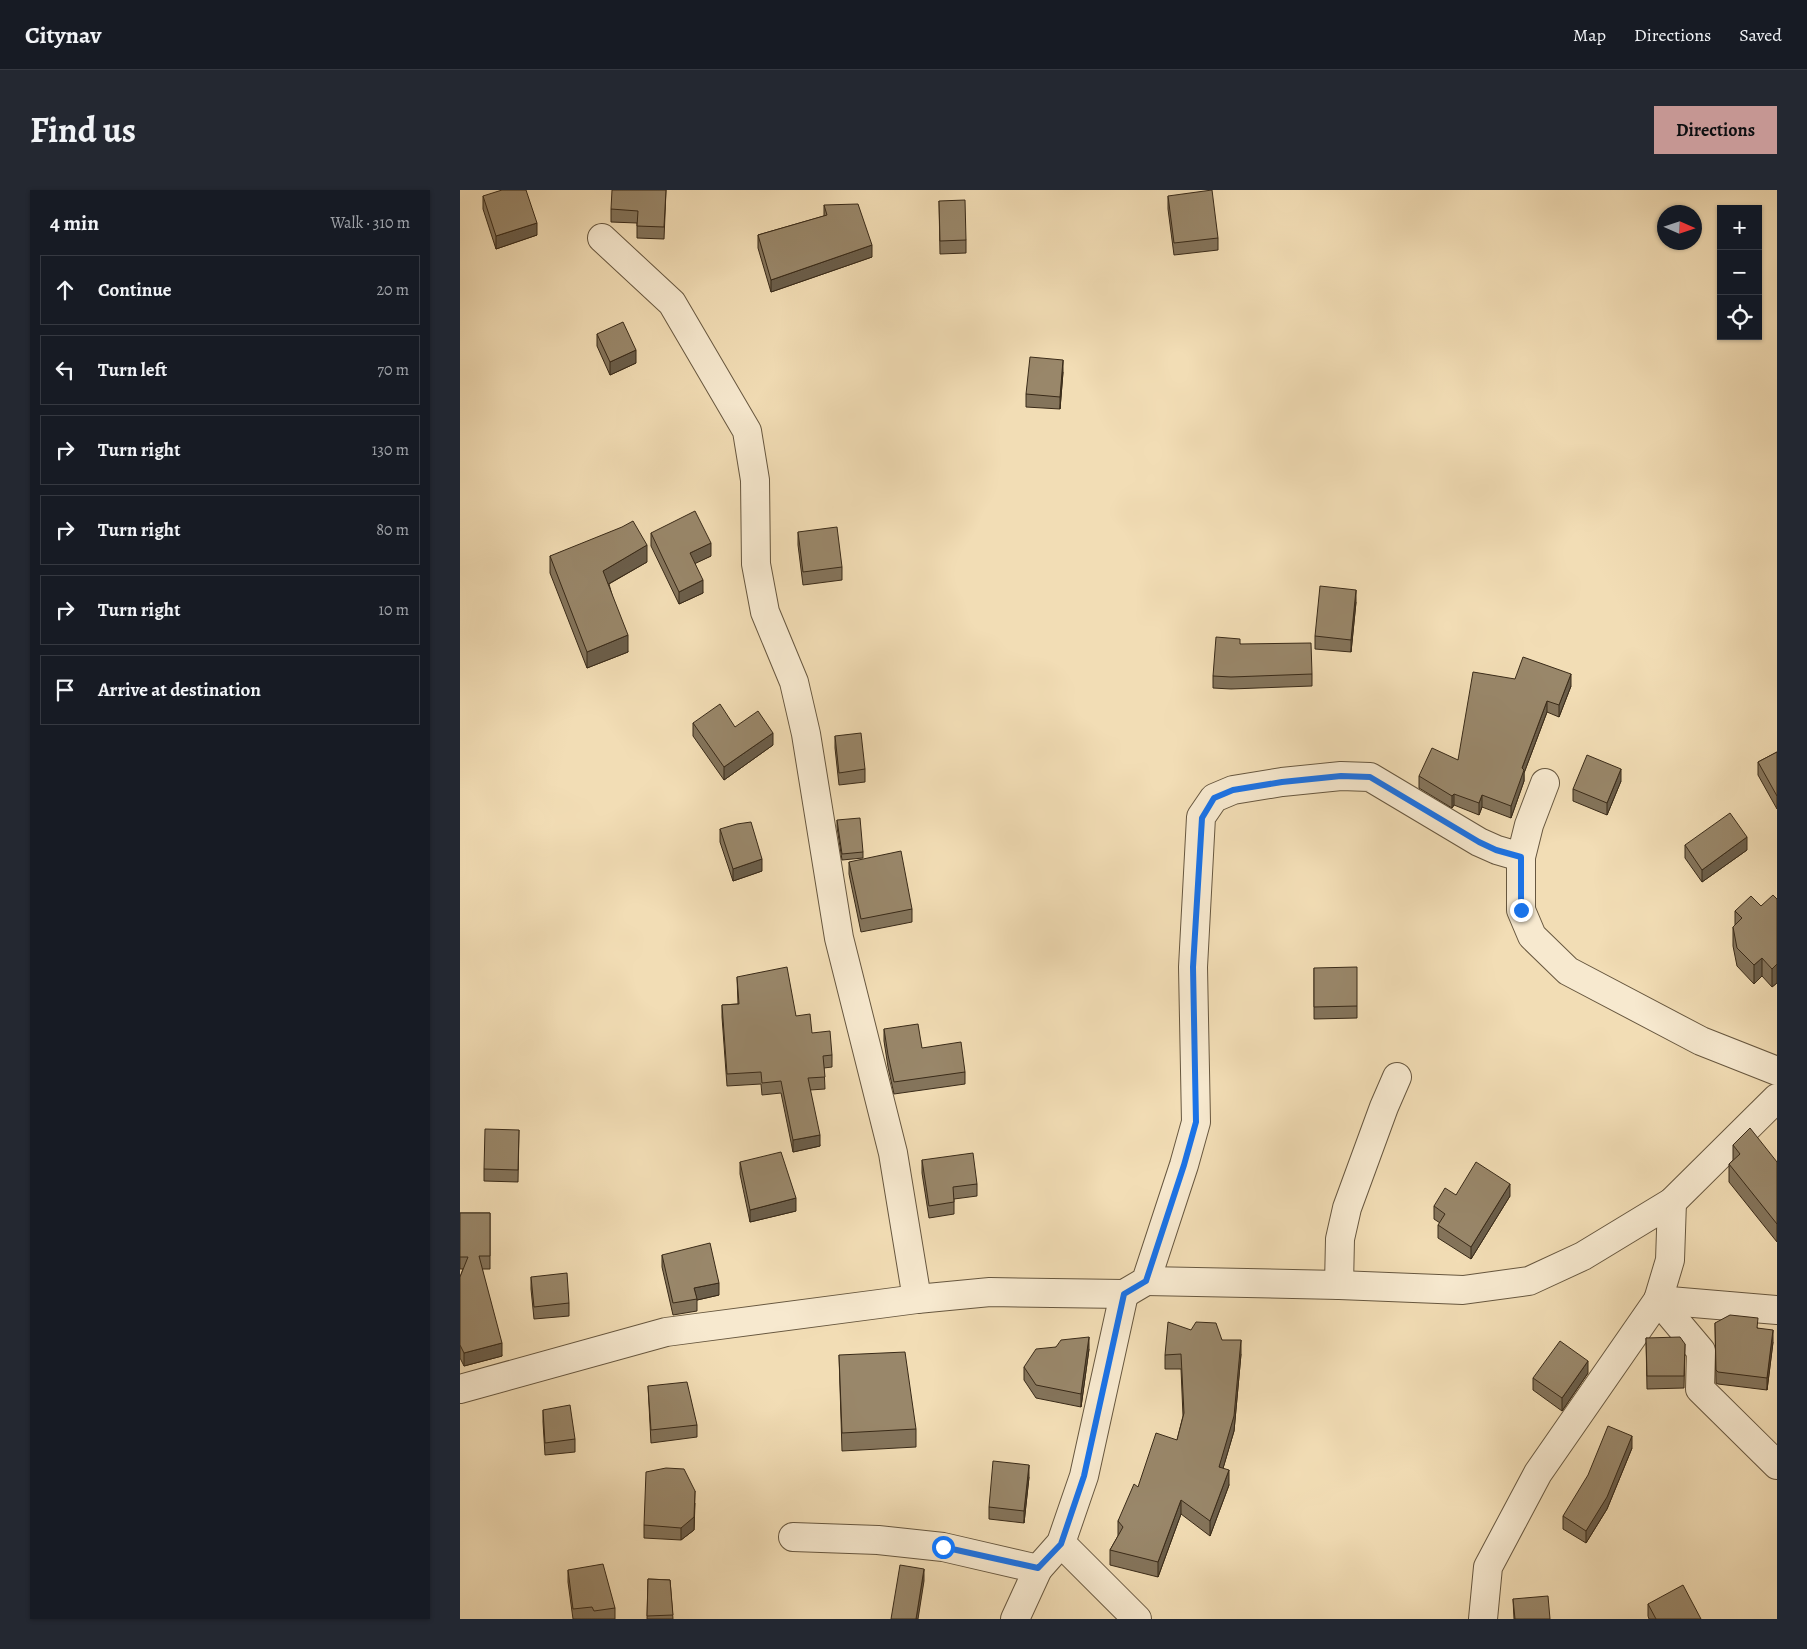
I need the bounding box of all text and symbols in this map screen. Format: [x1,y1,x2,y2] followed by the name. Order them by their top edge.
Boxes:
[25,19,101,51] text: Citynav
[1573,23,1606,47] text: Map
[1634,23,1711,47] text: Directions
[1739,23,1782,47] text: Saved
[30,106,136,154] text: Find us
[1654,106,1777,154] button: Directions
[1657,205,1702,250] north arrow
[1717,205,1762,340] map controls
[1717,205,1762,250] button: +
[50,209,99,237] text: 4 min
[330,212,410,234] text: Walk · 310 m
[1717,250,1762,295] button: −
[51,276,79,304] icon: ahead
[98,277,172,303] text: Continue
[376,279,409,301] text: 20 m
[1717,295,1762,340] button: locate
[51,356,79,384] icon: left
[98,357,167,383] text: Turn left
[377,359,409,381] text: 70 m
[51,436,79,464] icon: right
[98,437,180,463] text: Turn right
[372,439,409,461] text: 130 m
[51,516,79,544] icon: right
[98,517,180,543] text: Turn right
[376,519,409,541] text: 80 m
[51,596,79,624] icon: right
[98,597,180,623] text: Turn right
[379,599,409,621] text: 10 m
[51,676,79,704] icon: arrive
[98,677,261,703] text: Arrive at destination
[1510,899,1533,922] route end
[932,1536,955,1559] route start

